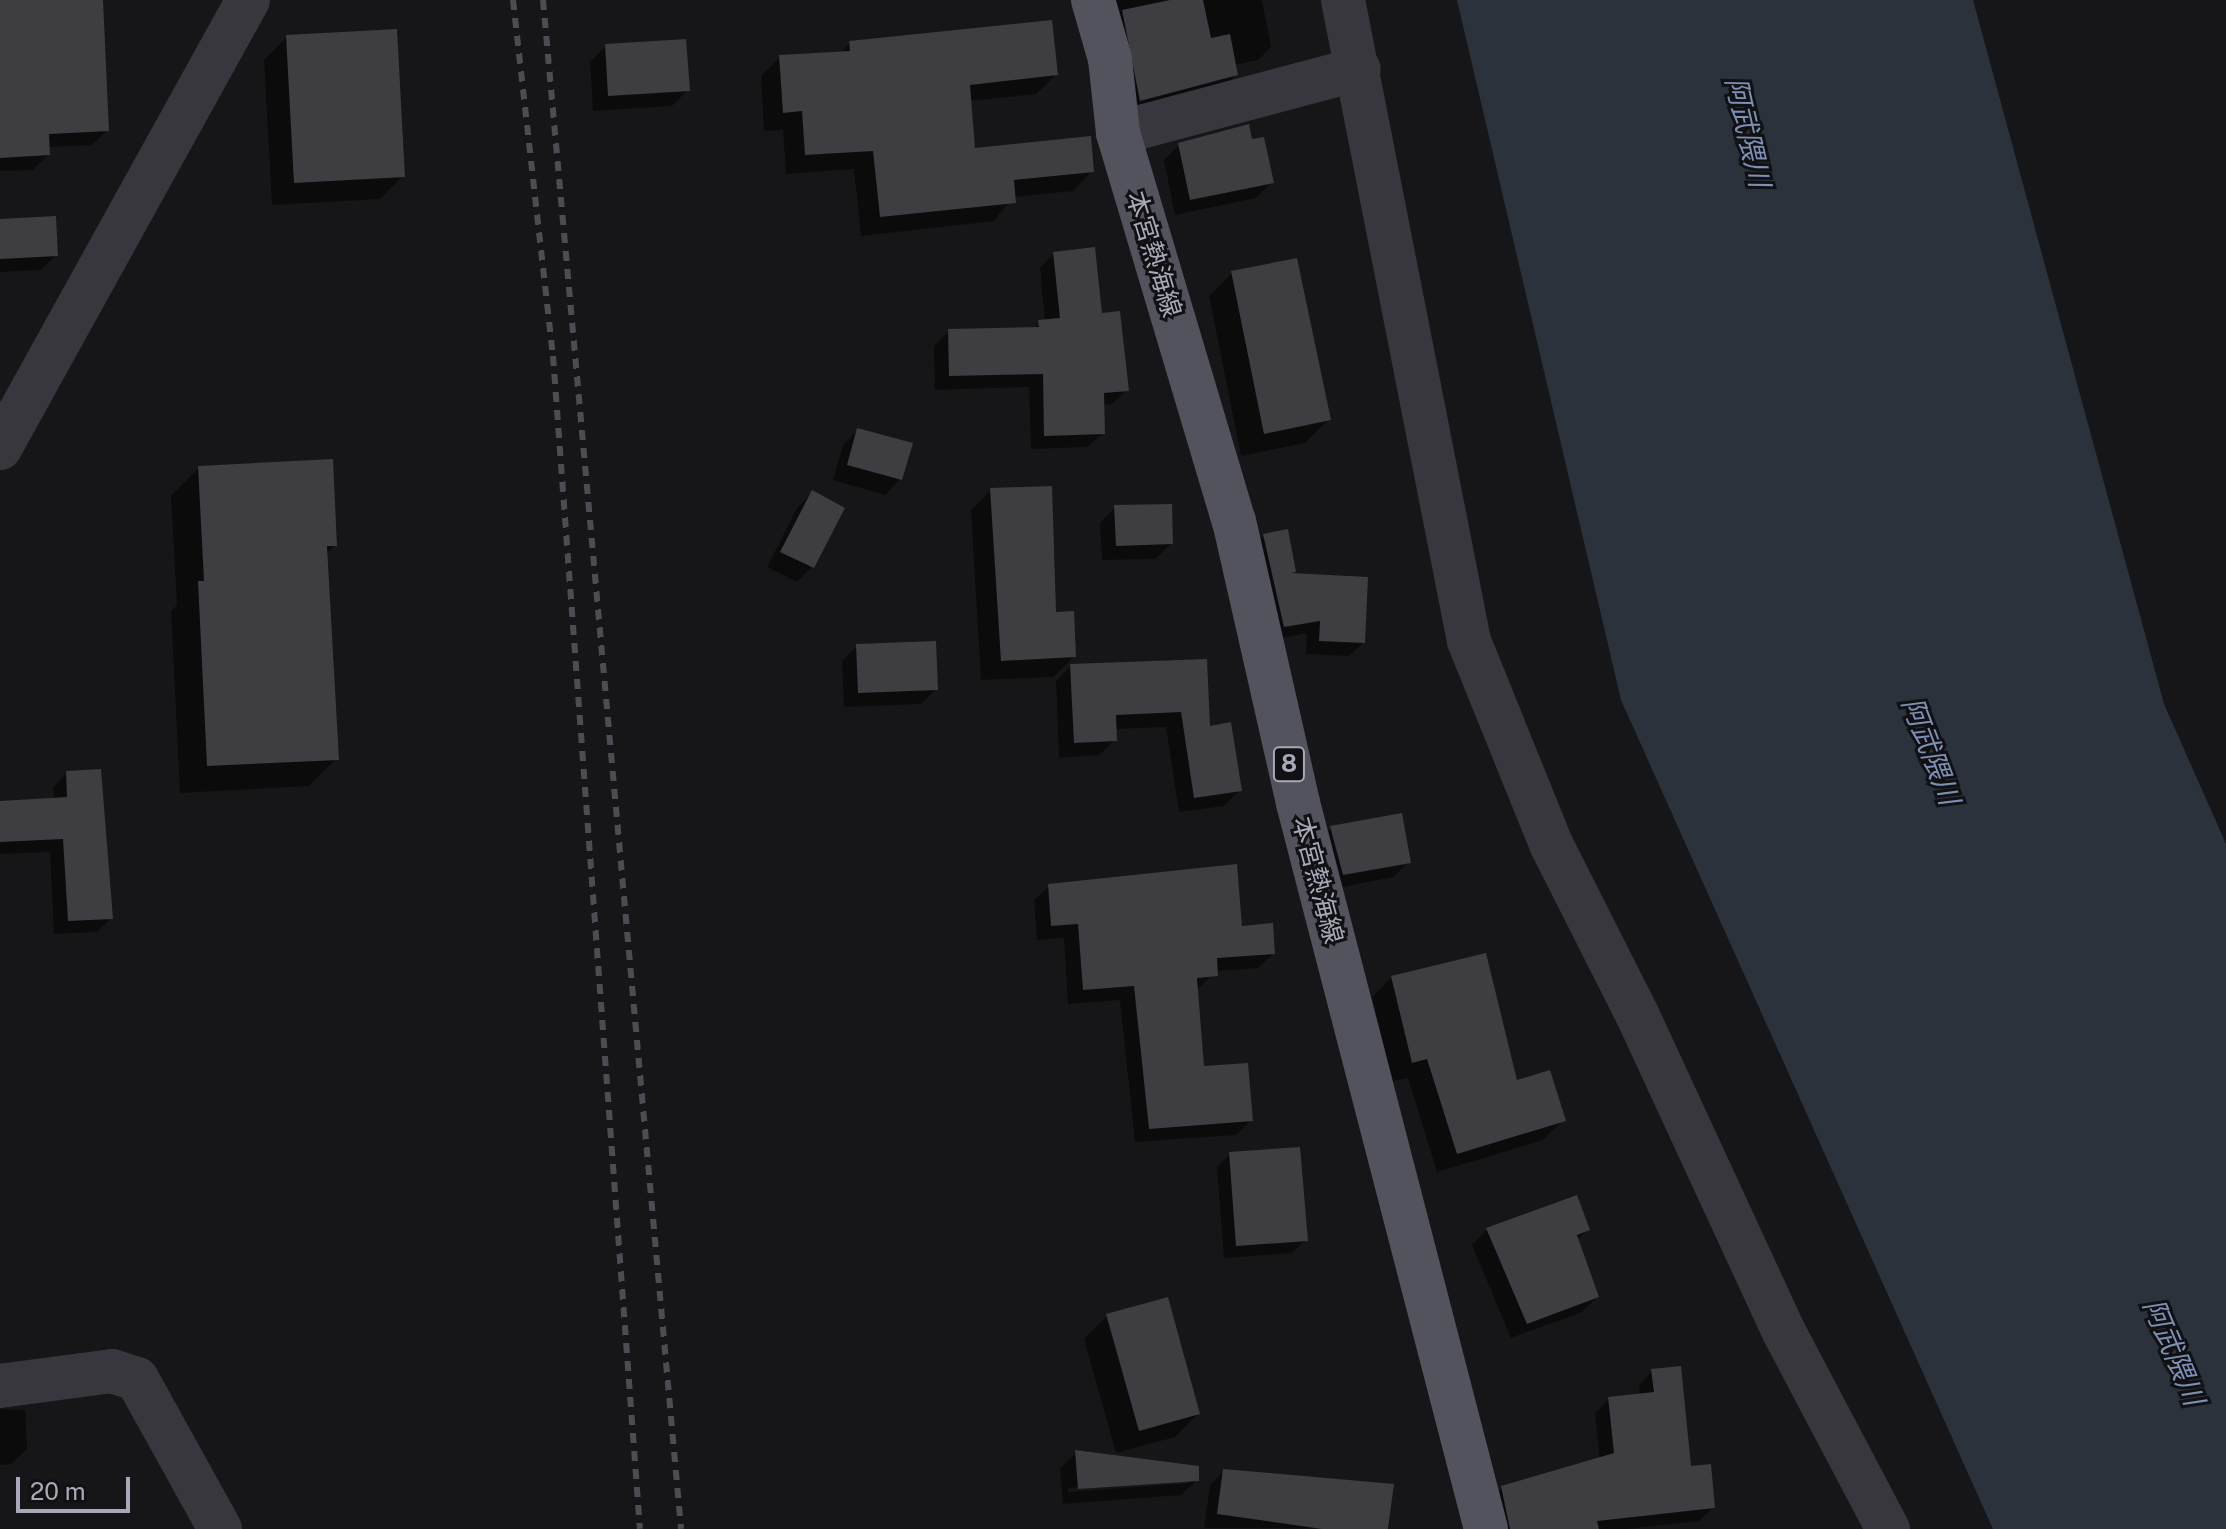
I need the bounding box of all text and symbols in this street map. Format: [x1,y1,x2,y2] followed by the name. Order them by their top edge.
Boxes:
[1719,74,1777,190] water label: 阿武隈川
[1120,187,1188,321] street label: 本宮熱海線
[1895,693,1967,809] water label: 阿武隈川
[1271,744,1307,784] road number: 8
[1286,813,1350,947] street label: 本宮熱海線
[2137,1294,2211,1410] water label: 阿武隈川
[20,1461,134,1511] scale bar
[30,1477,86,1505] text: 20 m

